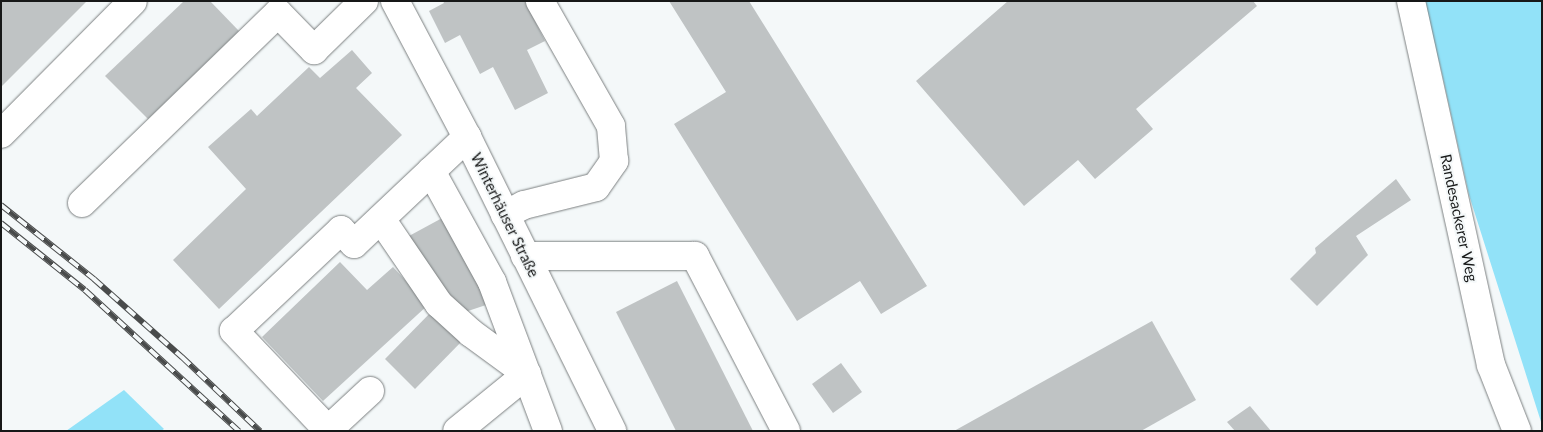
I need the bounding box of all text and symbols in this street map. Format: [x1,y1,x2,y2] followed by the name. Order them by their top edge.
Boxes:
[467,150,543,280] street label: Winterhäuser Straße
[1437,152,1481,284] street label: Randesackerer Weg

